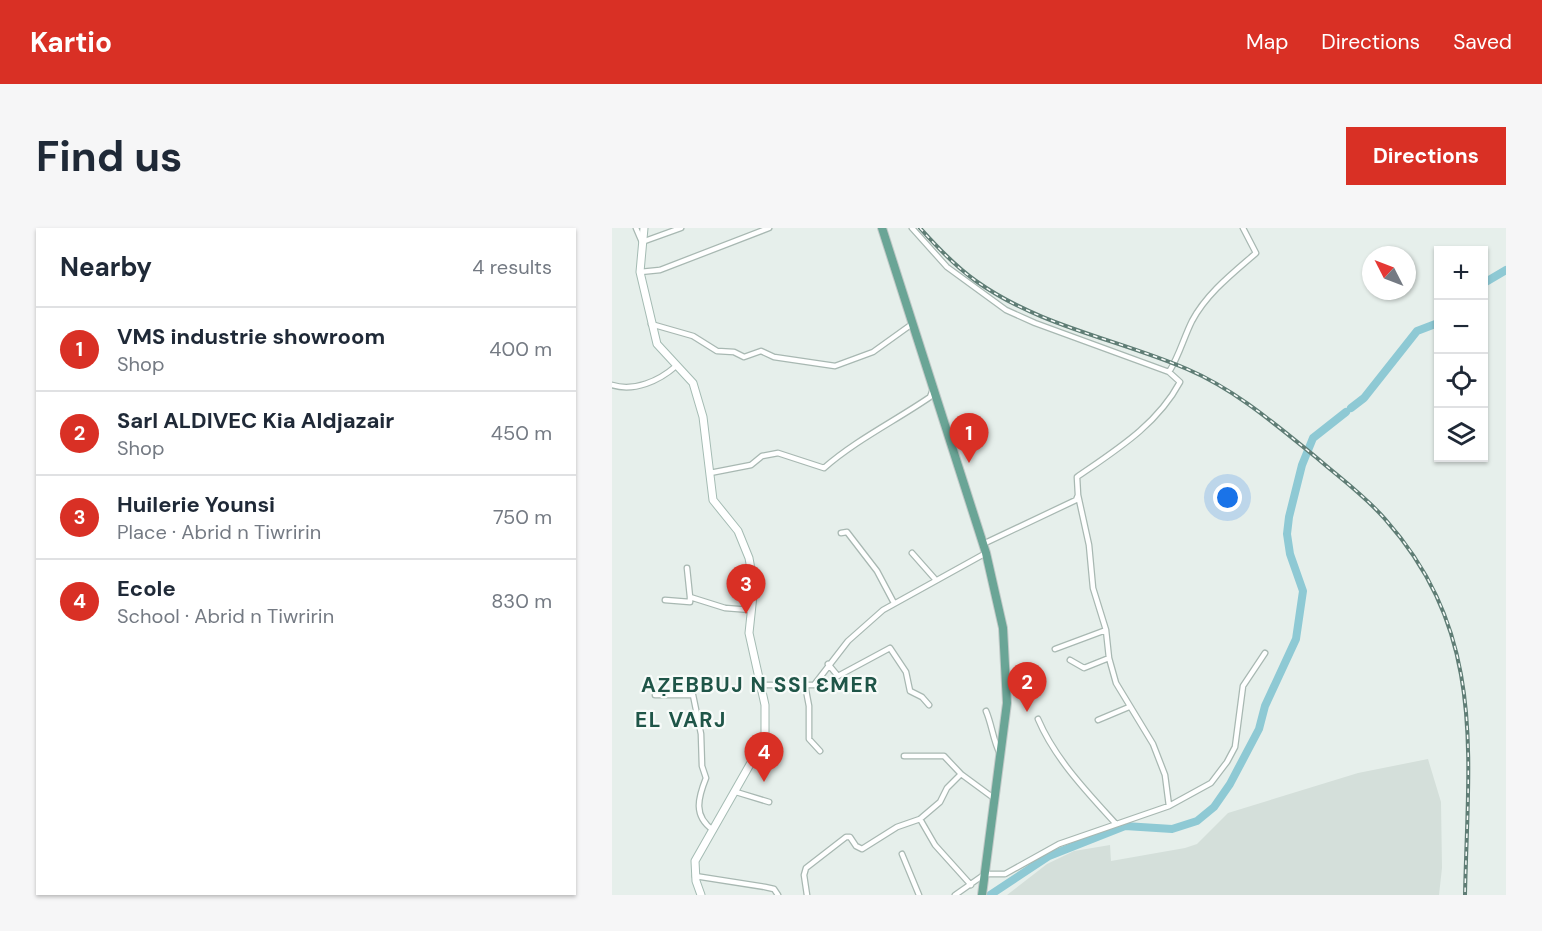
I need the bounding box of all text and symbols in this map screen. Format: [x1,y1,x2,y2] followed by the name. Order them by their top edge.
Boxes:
[30,24,112,61] text: Kartio
[1246,28,1288,56] text: Map
[1321,28,1420,56] text: Directions
[1453,28,1512,56] text: Saved
[1346,127,1506,185] button: Directions
[36,129,182,184] text: Find us
[1362,246,1416,300] north arrow
[1434,246,1488,462] map controls
[1434,246,1488,300] button: +
[60,250,152,284] text: Nearby
[472,254,552,280] text: 4 results
[1434,300,1488,354] button: −
[117,322,385,351] text: VMS industrie showroom
[76,336,83,362] text: 1
[489,336,552,362] text: 400 m
[117,351,164,377] text: Shop
[1434,354,1488,408] button: locate
[117,406,394,435] text: Sarl ALDIVEC Kia Aldjazair
[1434,408,1488,462] button: layers
[950,414,988,463] pin: 1
[74,420,85,446] text: 2
[491,420,552,446] text: 450 m
[117,435,164,461] text: Shop
[1213,483,1242,512] your location
[117,490,275,519] text: Huilerie Younsi
[73,504,86,530] text: 3
[493,504,552,530] text: 750 m
[117,519,321,545] text: Place · Abrid n Tiwririn
[726,564,766,614] pin: 3
[117,574,176,603] text: Ecole
[73,588,86,614] text: 4
[491,588,552,614] text: 830 m
[117,603,334,629] text: School · Abrid n Tiwririn
[1008,662,1046,712] pin: 2
[641,671,879,699] district label: AẒEBBUJ N SSI ƐMER
[635,706,727,734] district label: EL VARJ
[744,732,784,782] pin: 4

